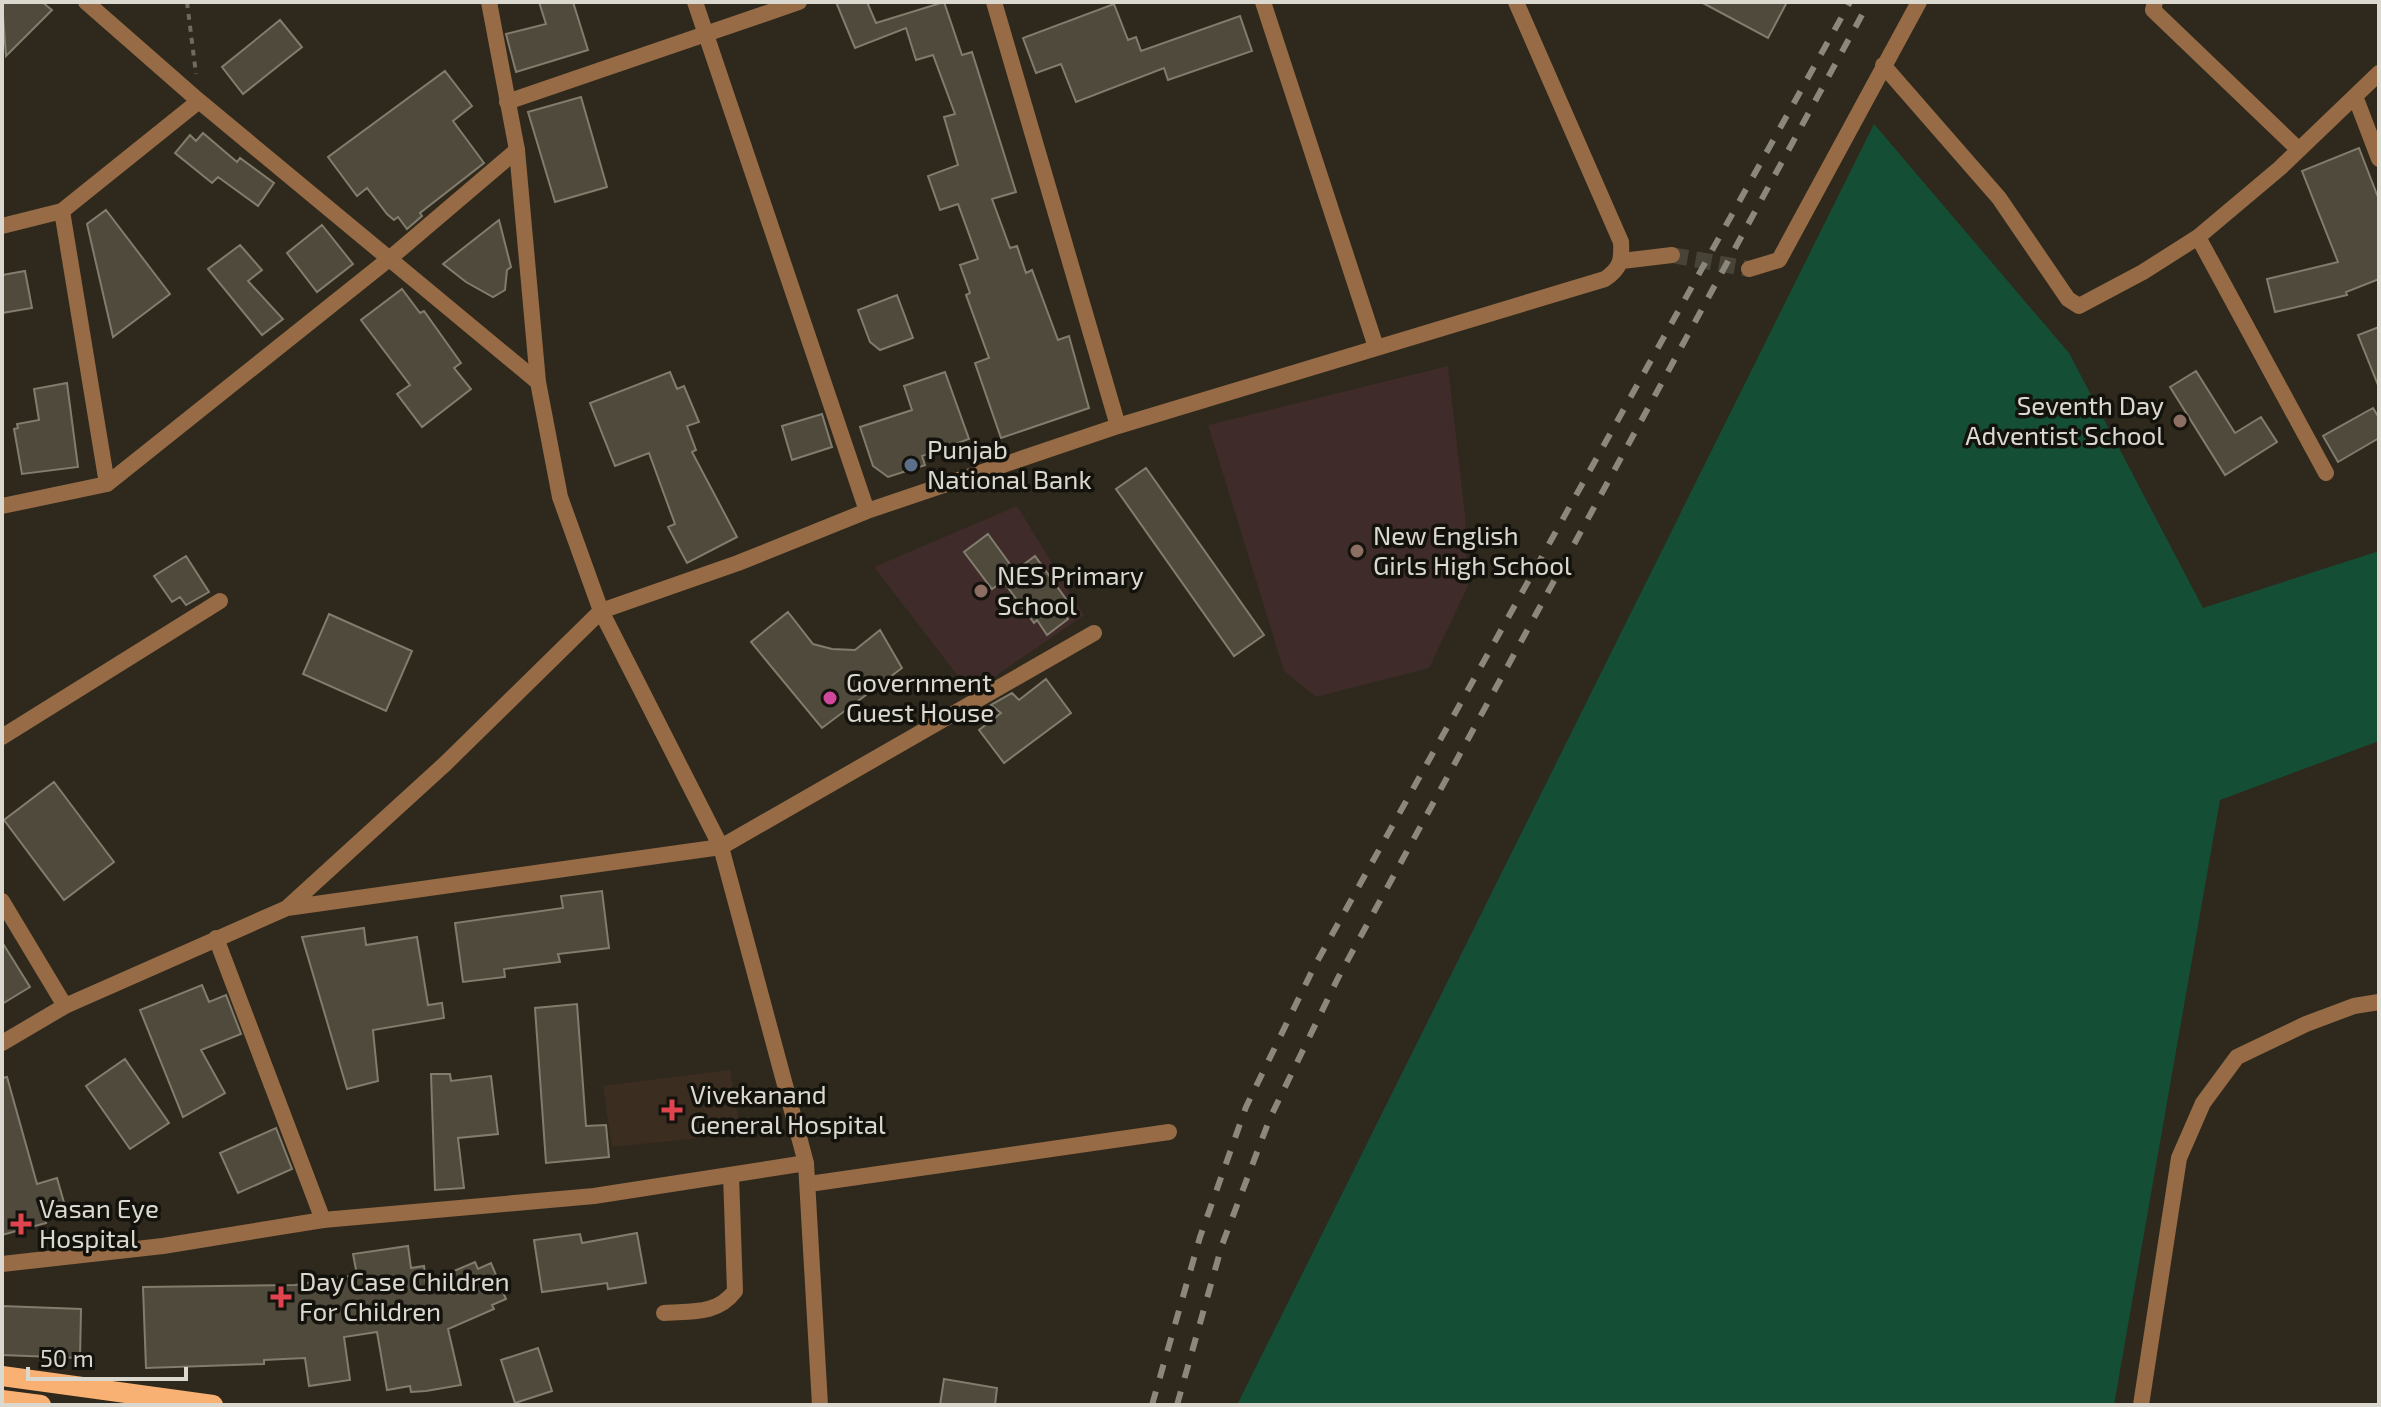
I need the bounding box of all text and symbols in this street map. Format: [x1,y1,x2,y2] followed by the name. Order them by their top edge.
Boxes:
[1965,389,2164,450] place label: Seventh Day Adventist School
[2171,412,2189,430] marker: Seventh Day Adventist School
[927,433,1092,494] place label: Punjab National Bank
[902,456,920,474] marker: Punjab National Bank
[1373,519,1572,580] place label: New English Girls High School
[1348,542,1366,560] marker: New English Girls High School
[997,559,1144,620] place label: NES Primary School
[972,582,990,600] marker: NES Primary School
[846,666,994,727] place label: Government Guest House
[821,689,839,707] marker: Government Guest House
[690,1078,886,1139] place label: Vivekanand General Hospital
[661,1099,683,1121] marker: Vivekanand General Hospital
[39,1192,159,1253] place label: Vasan Eye Hospital
[10,1213,32,1235] marker: Vasan Eye Hospital
[299,1265,510,1326] place label: Day Case Children For Children
[270,1286,292,1308] marker: Day Case Children For Children
[28,1331,186,1381] scale bar
[40,1343,94,1372] text: 50 m

